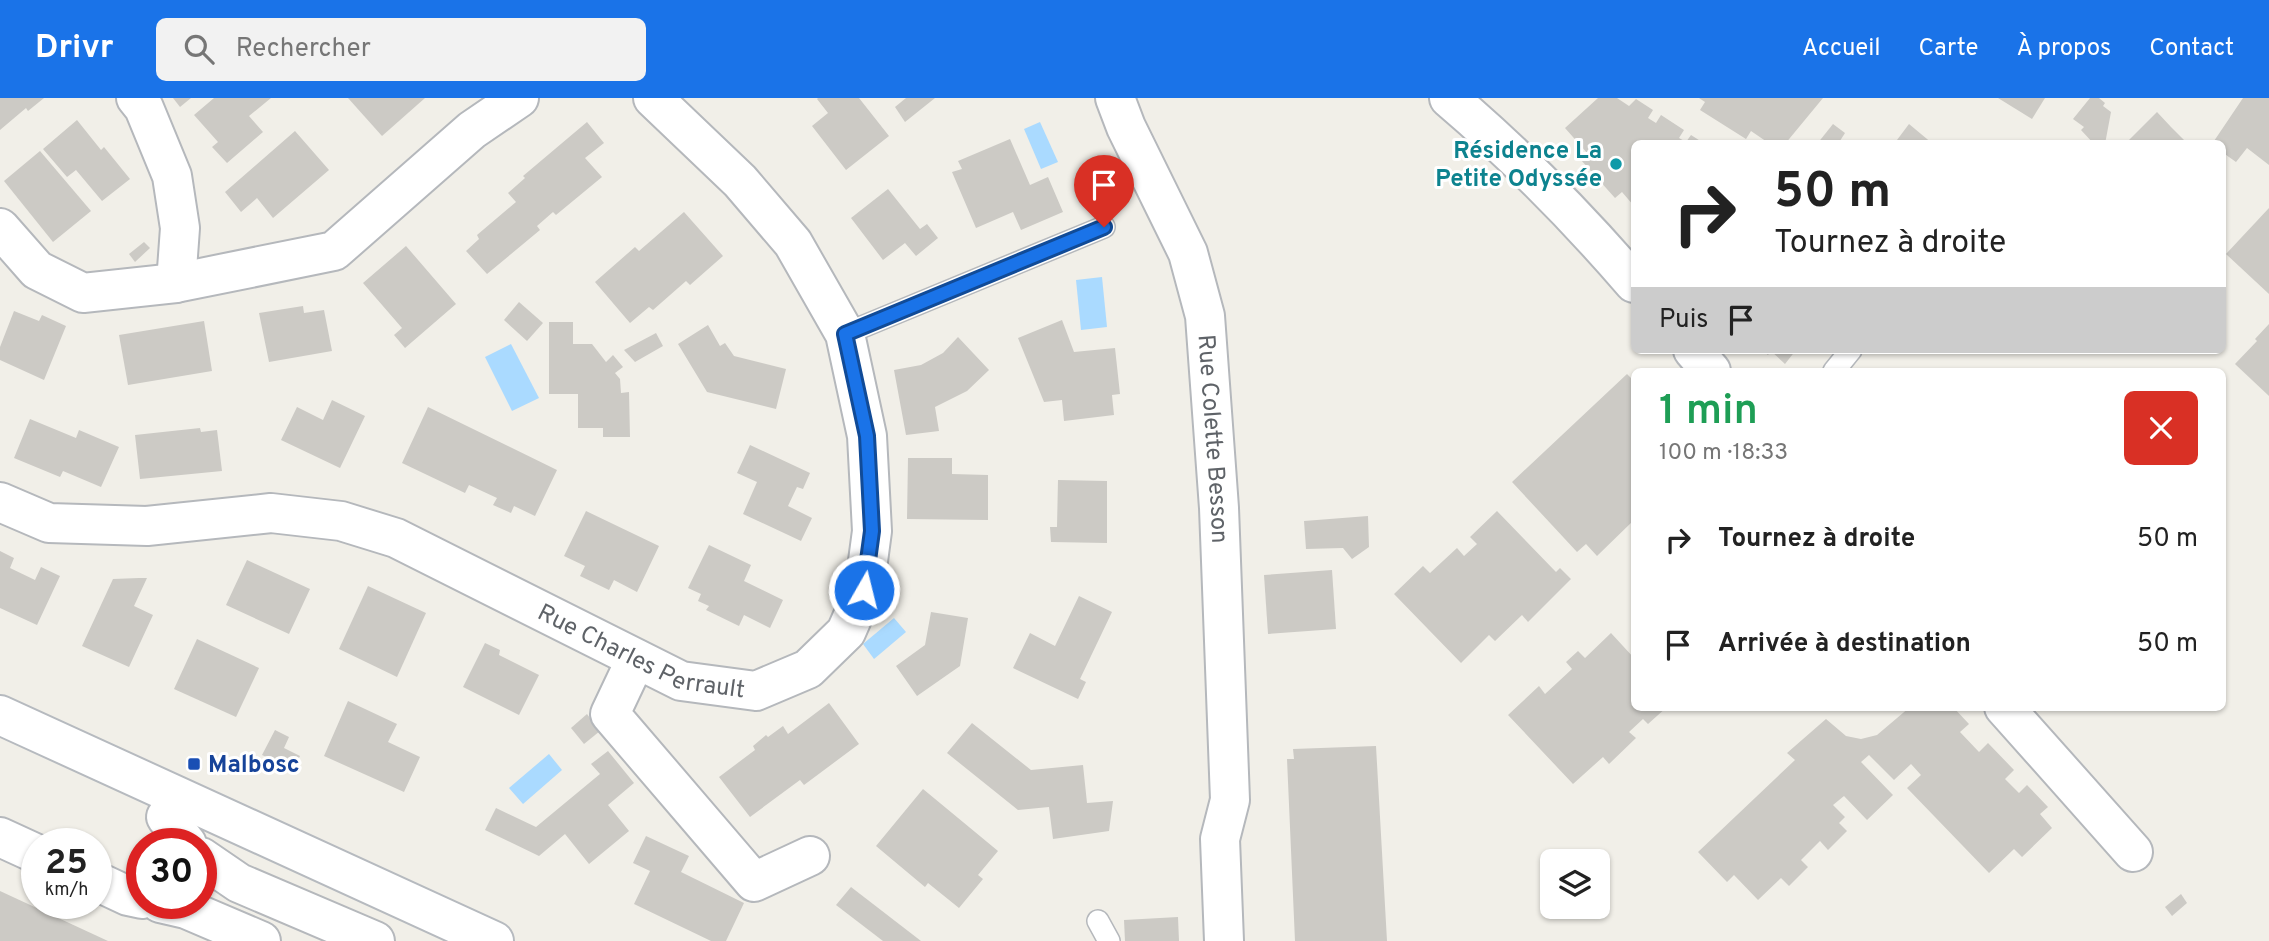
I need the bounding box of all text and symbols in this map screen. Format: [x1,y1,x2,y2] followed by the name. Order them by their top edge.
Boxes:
[156,18,646,81] search box
[35,28,114,70] text: Drivr
[180,30,218,68] icon: search
[236,33,371,66] text: Rechercher
[1802,34,1881,64] text: Accueil
[1919,34,1978,64] text: Carte
[2016,34,2111,64] text: À propos
[2149,34,2234,64] text: Contact
[1435,137,1602,195] place label: Résidence La Petite Odyssée
[1074,155,1134,227] pin
[1608,156,1624,172] marker: Résidence La Petite Odyssée
[1774,163,1891,225] text: 50 m
[1085,166,1123,204] icon: arrive
[1659,168,1750,259] icon: right
[1774,224,2006,264] text: Tournez à droite
[1722,301,1760,339] icon: arrive
[1659,304,1708,337] text: Puis
[1189,334,1233,544] street label: Rue Colette Besson
[1659,386,1758,439] text: 1 min
[2124,391,2198,465] button: close
[1659,439,1788,468] text: 100 m · 18:33
[1659,521,1697,559] icon: right
[1718,523,1915,556] text: Tournez à droite
[2137,523,2198,556] text: 50 m
[827,553,901,627] position arrow
[532,598,747,706] street label: Rue Charles Perrault
[1659,626,1697,664] icon: arrive
[1718,628,1971,661] text: Arrivée à destination
[2137,628,2198,661] text: 50 m
[208,751,300,781] place label: Malbosc
[186,756,202,772] marker: Malbosc
[126,828,217,919] speed limit sign: 30
[45,842,88,886] text: 25
[1540,849,1610,919] map controls
[1540,849,1610,919] button: layers
[45,879,88,902] text: km/h

